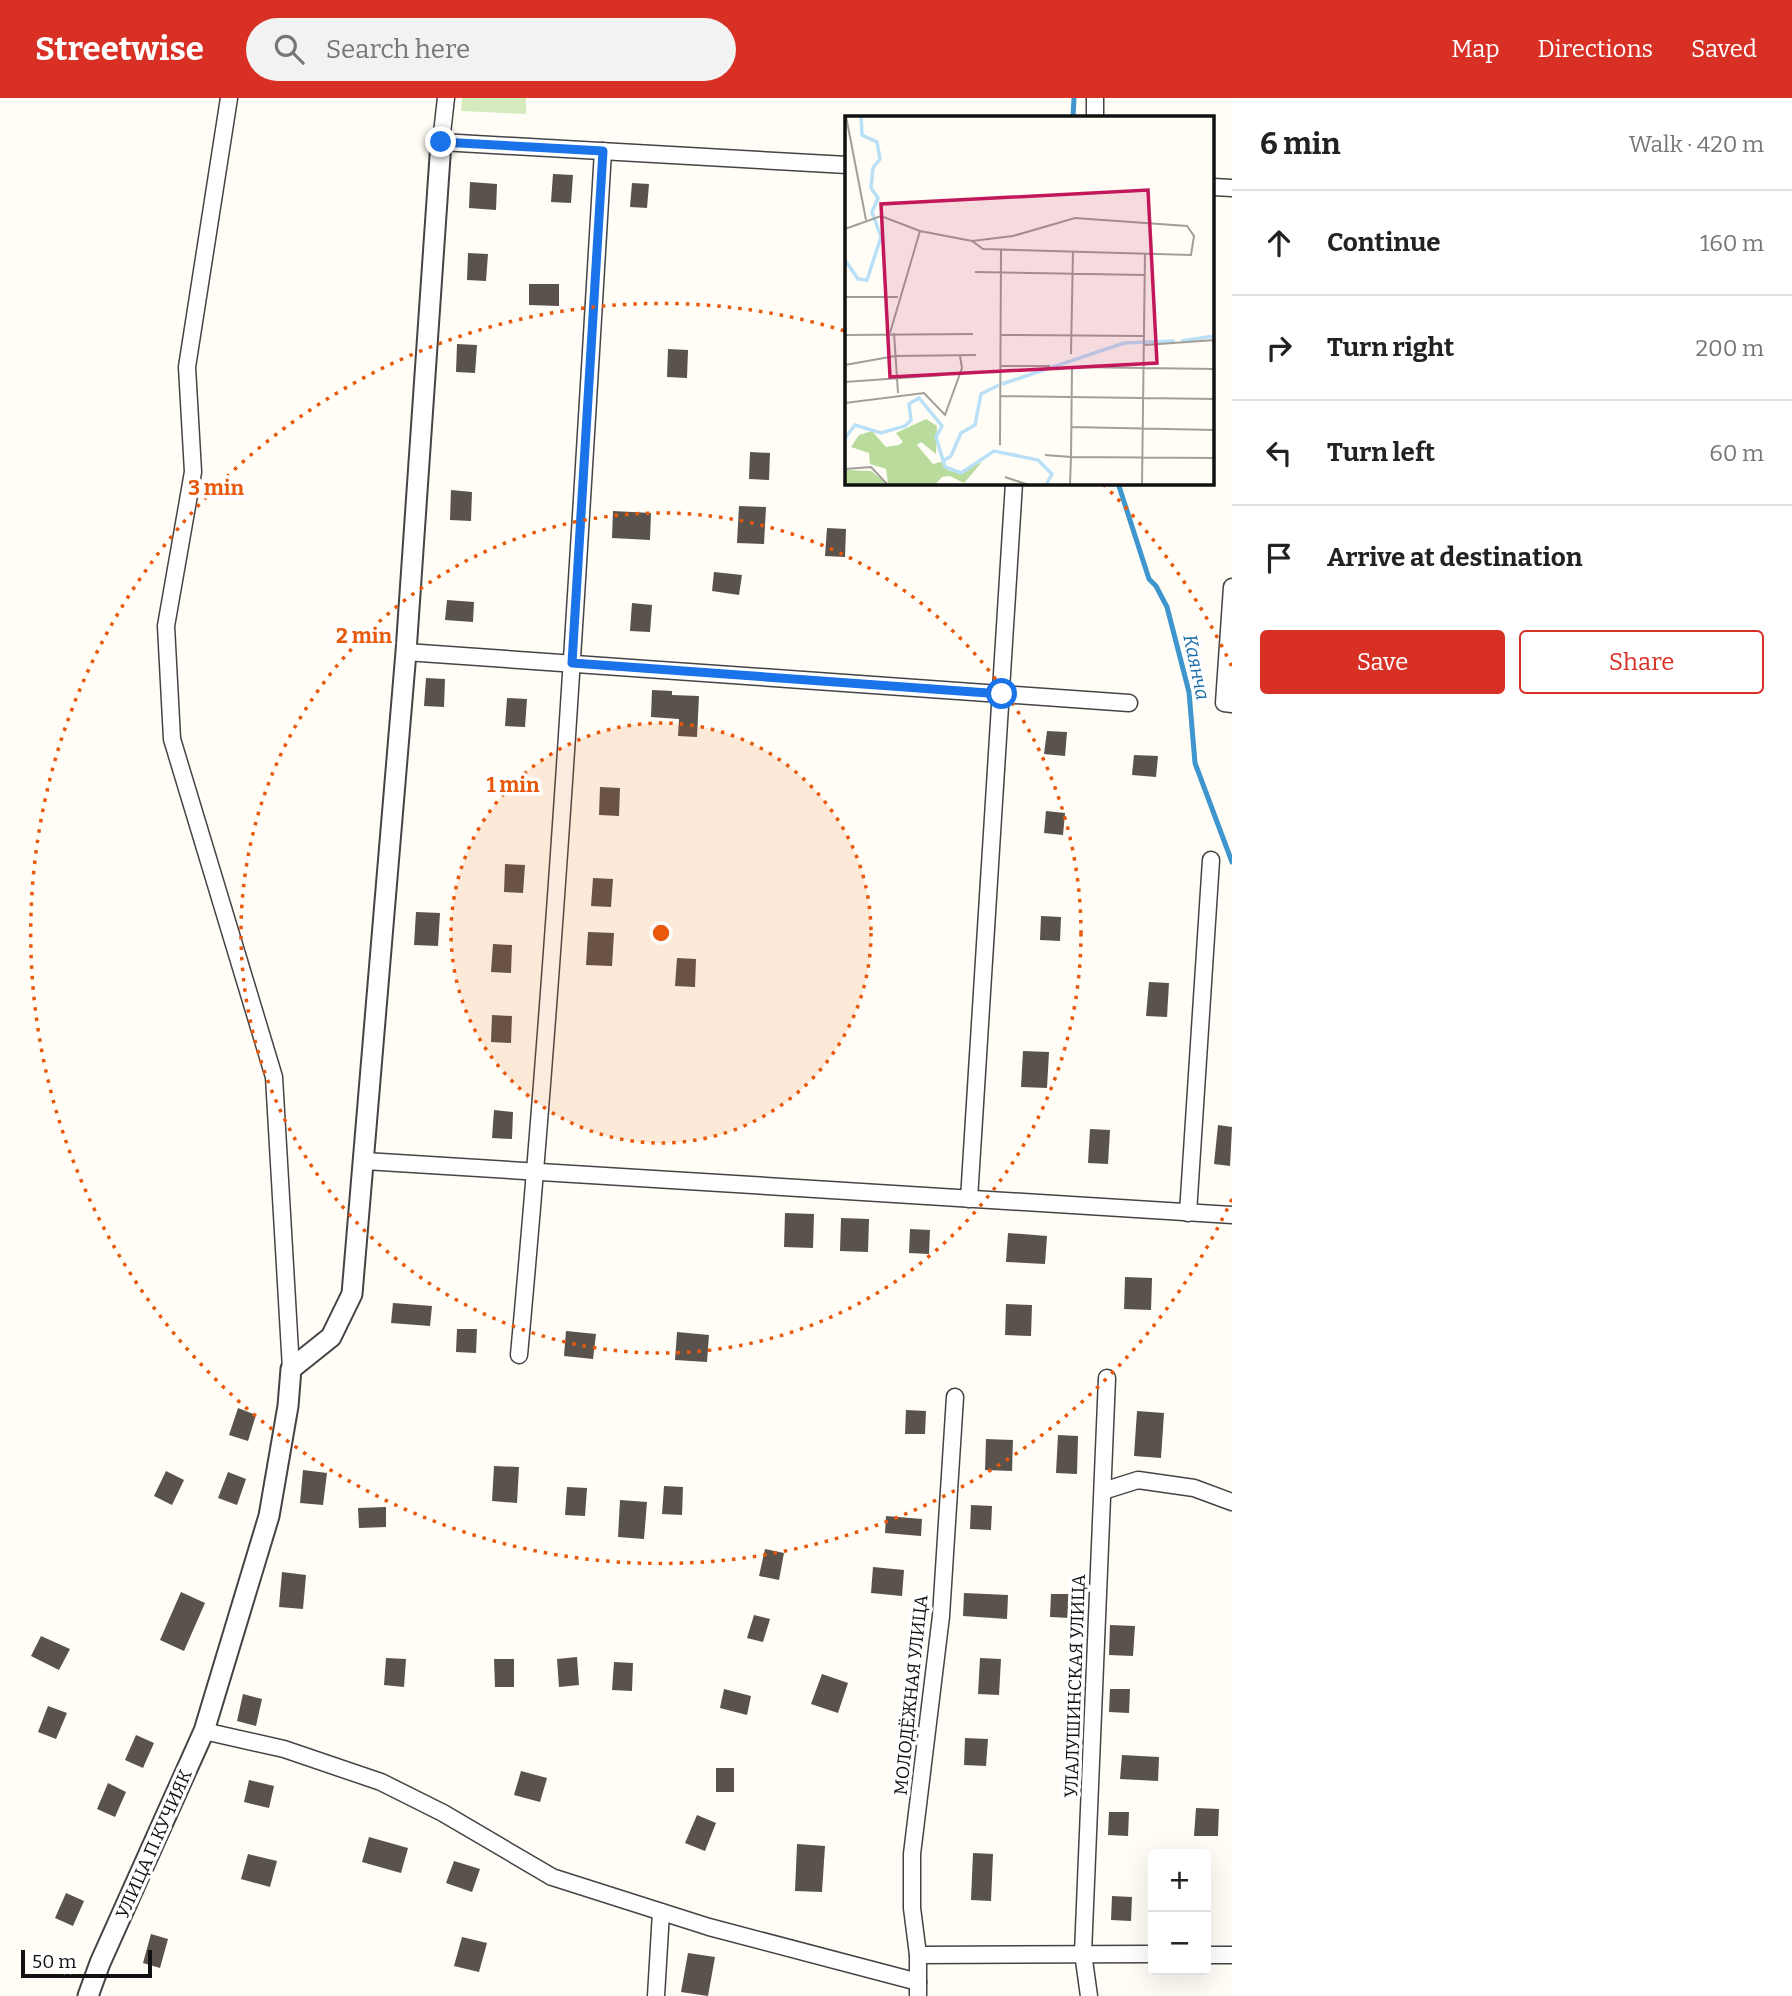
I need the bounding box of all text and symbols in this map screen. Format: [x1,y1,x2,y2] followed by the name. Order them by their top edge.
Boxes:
[246,18,736,81] search box
[35,29,204,69] text: Streetwise
[270,30,308,68] icon: search
[326,34,470,65] text: Search here
[1451,35,1500,63] text: Map
[1538,35,1653,63] text: Directions
[1691,35,1757,63] text: Saved
[845,116,1214,485] inset map
[425,126,456,157] route end
[1260,126,1341,162] text: 6 min
[1629,130,1764,158] text: Walk · 420 m
[1260,224,1298,262] icon: ahead
[1327,227,1441,258] text: Continue
[1700,229,1764,257] text: 160 m
[1260,329,1298,367] icon: right
[1327,332,1454,363] text: Turn right
[1695,334,1764,362] text: 200 m
[1260,434,1298,472] icon: left
[1327,437,1435,468] text: Turn left
[1709,439,1764,467] text: 60 m
[188,475,245,501] text: 3 min
[1260,539,1298,577] icon: arrive
[1327,542,1582,573] text: Arrive at destination
[336,623,392,649] text: 2 min
[1260,630,1505,694] button: Save
[1519,630,1764,694] button: Share
[1178,632,1215,702] water label: Каянча
[986,678,1017,709] route start
[486,772,540,798] text: 1 min
[649,921,673,945] centre of rings
[1060,1574,1090,1798] street label: УЛАЛУШИНСКАЯ УЛИЦА
[890,1594,932,1796] street label: МОЛОДЁЖНАЯ УЛИЦА
[111,1766,197,1922] street label: УЛИЦА П.КУЧИЯК
[1148,1849,1211,1975] map controls
[1148,1849,1211,1912] button: +
[1148,1912,1211,1975] button: −
[21,1947,152,1979] scale bar
[32,1950,76,1973] text: 50 m

